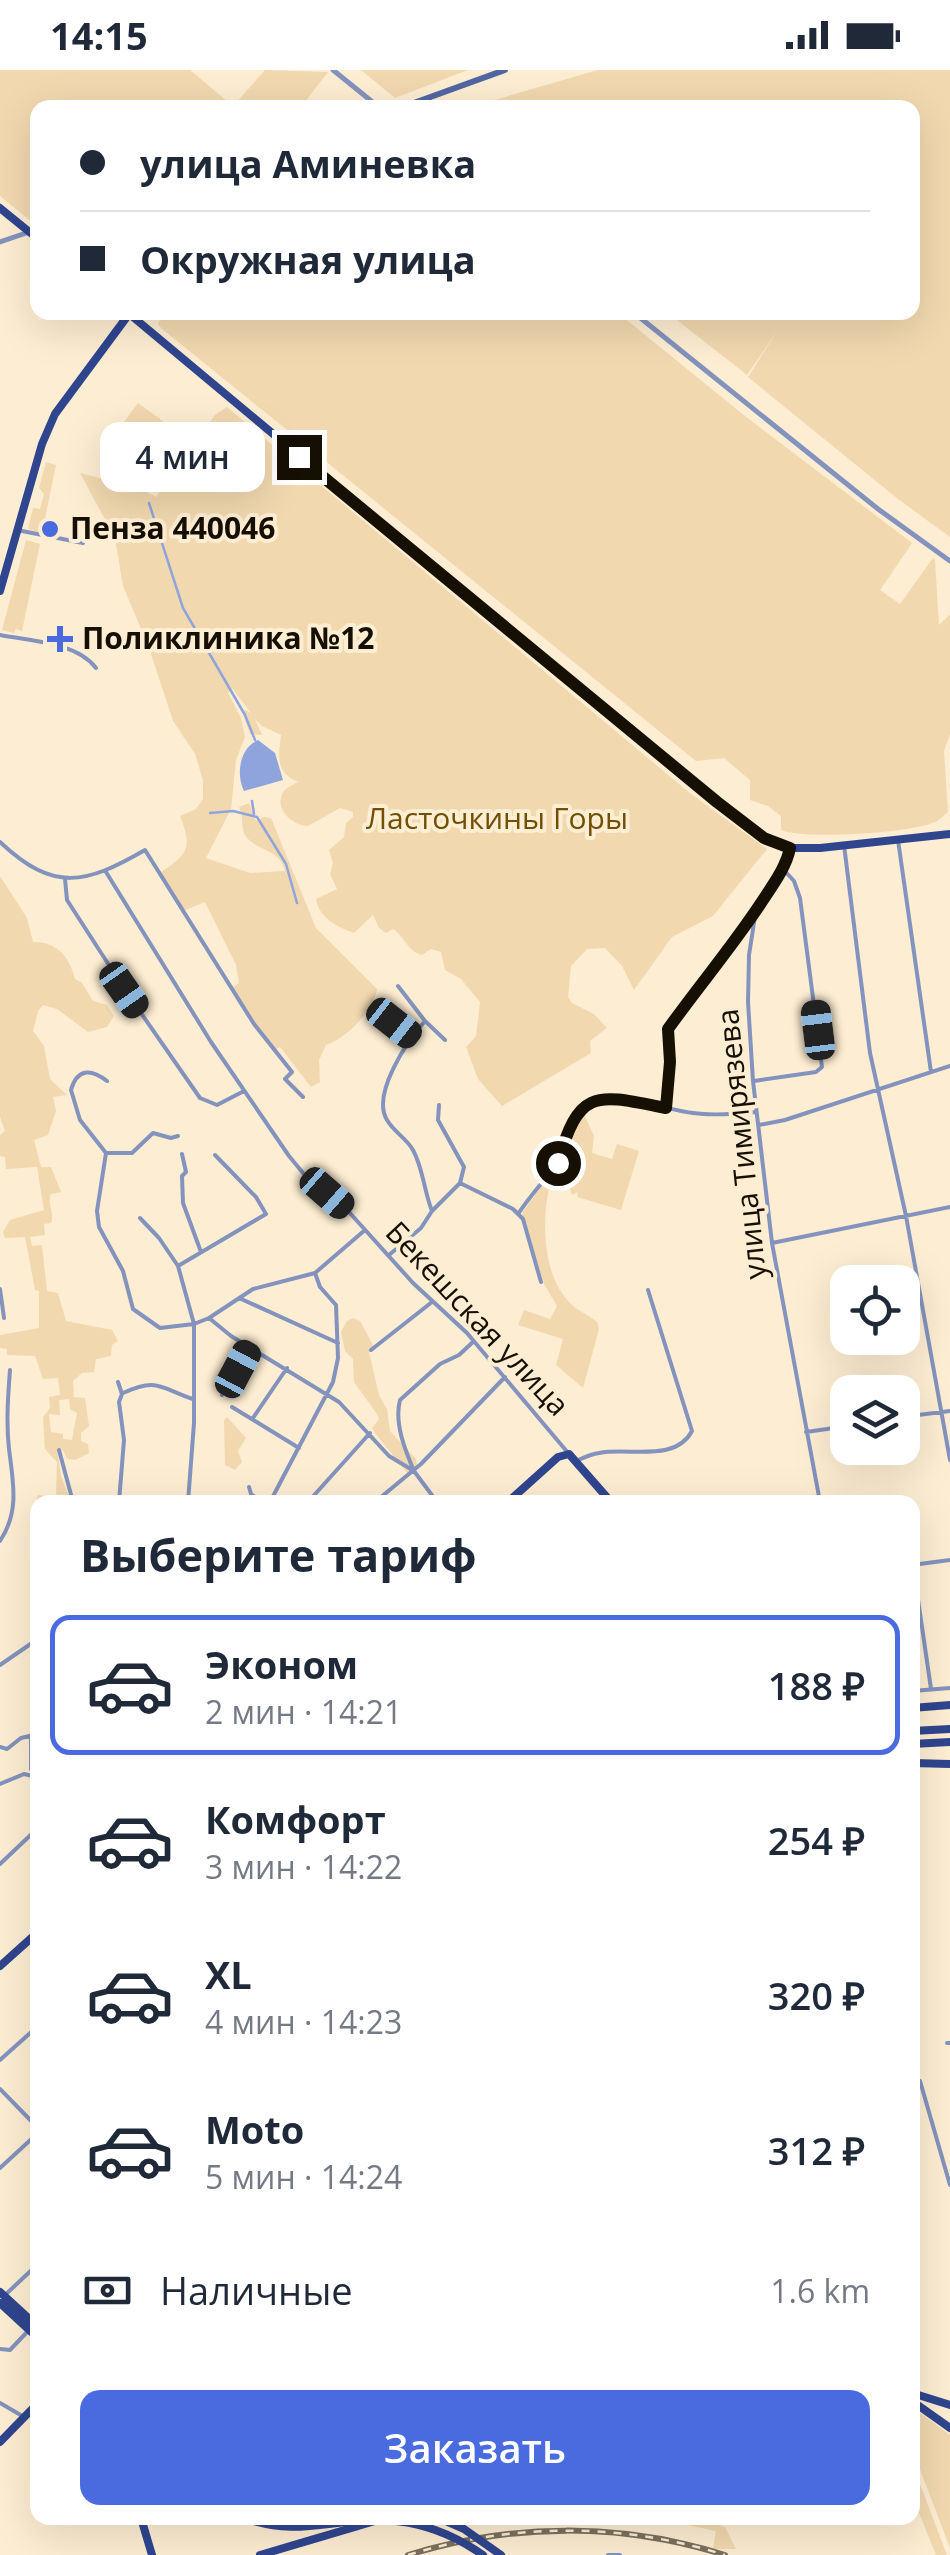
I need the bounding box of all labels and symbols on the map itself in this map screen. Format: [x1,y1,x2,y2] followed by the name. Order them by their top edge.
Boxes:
[99,422,264,492] callout: 4 мин
[277,435,322,480] route end
[70,507,275,548] place label: Пенза 440046
[39,518,61,540] marker: Пенза 440046
[82,617,375,658] place label: Поликлиника №12
[47,626,73,652] marker: Поликлиника №12
[366,797,628,838] park label: Ласточкины Горы
[95,957,153,1023] car
[361,993,427,1053] car
[799,998,837,1062] car
[706,1007,775,1281] street label: улица Тимирязева
[536,1141,581,1186] route start
[295,1162,359,1224] car
[377,1212,579,1424] street label: Бекешская улица
[211,1335,265,1403] car

